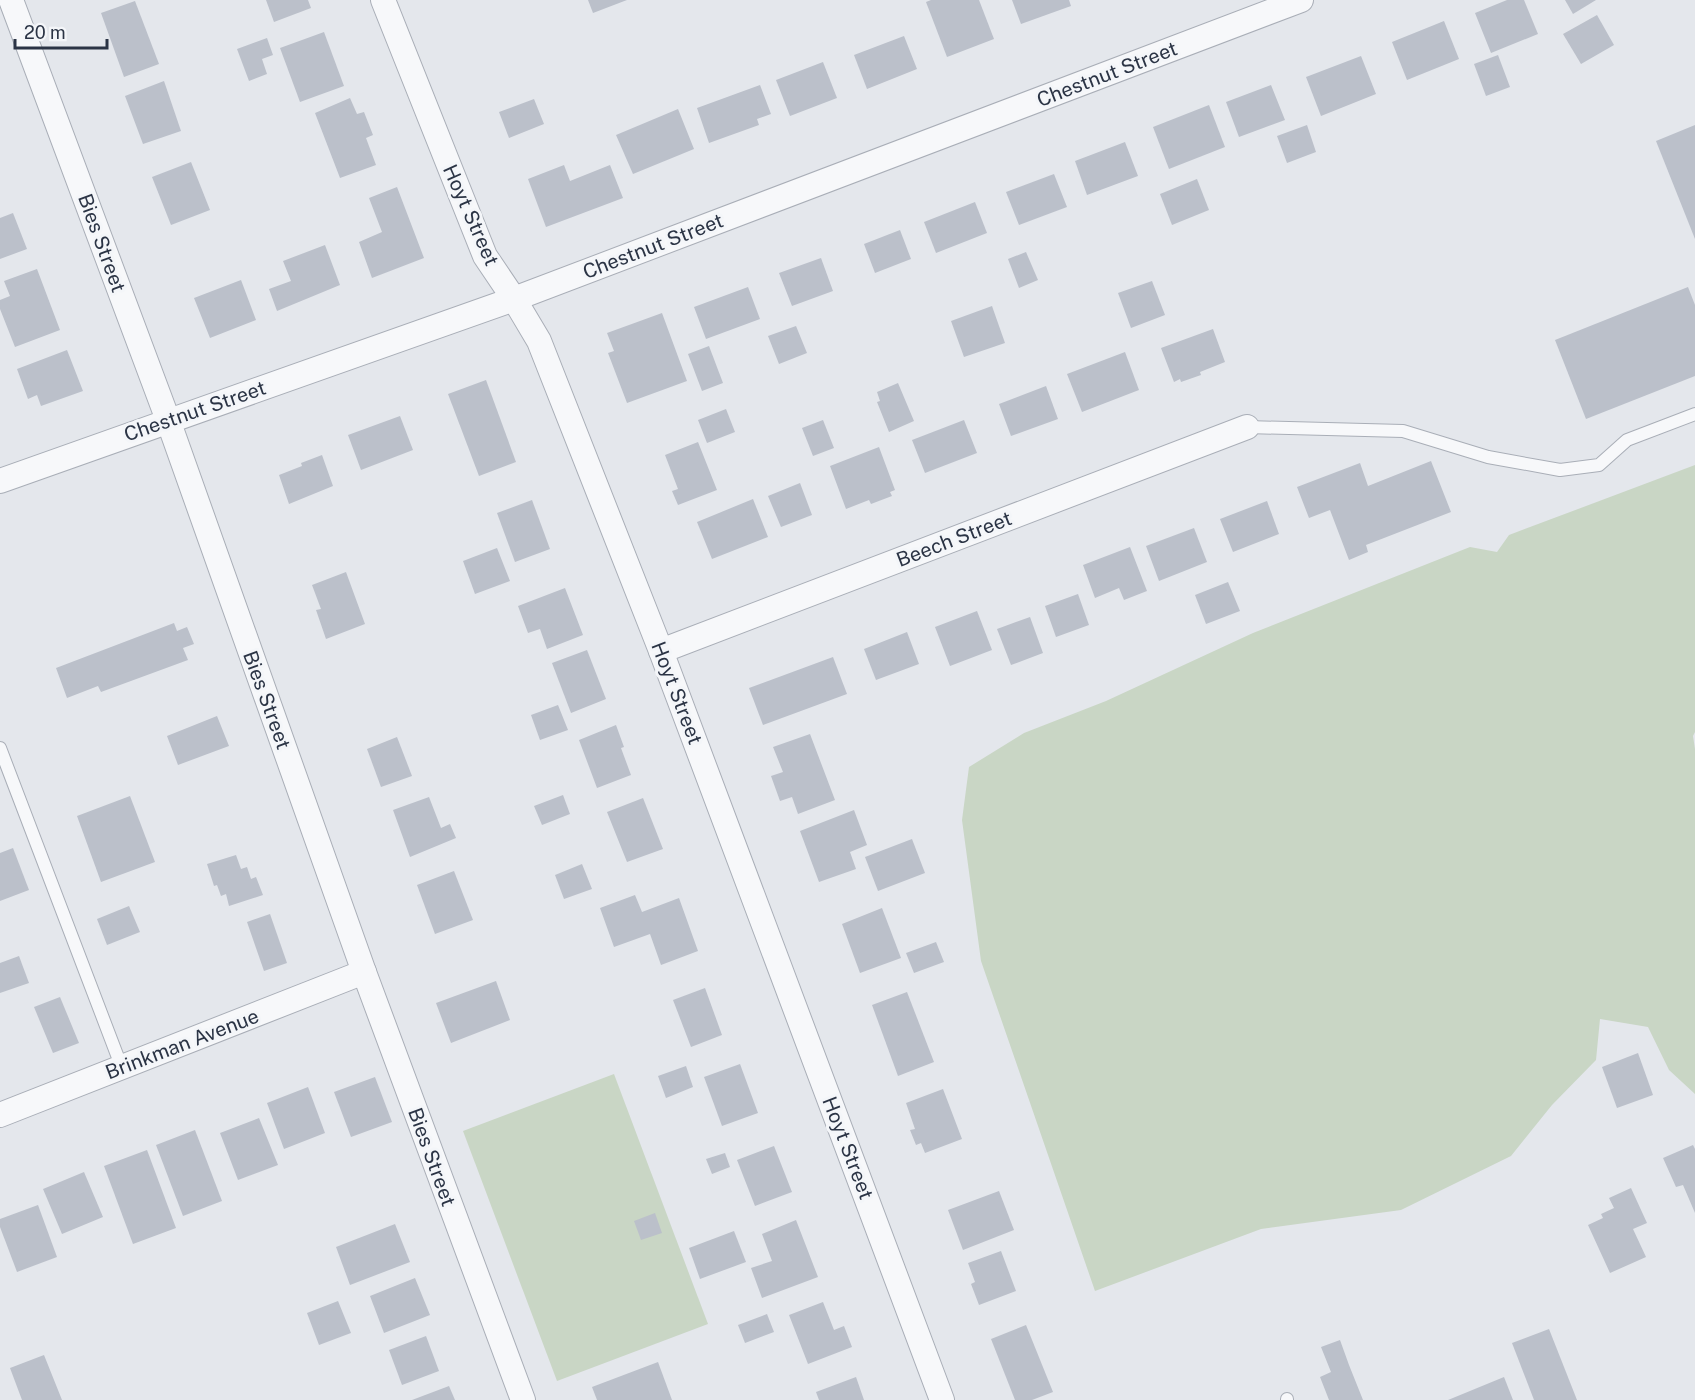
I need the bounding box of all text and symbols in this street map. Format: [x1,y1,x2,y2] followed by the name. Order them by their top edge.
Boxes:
[15,12,106,50] scale bar
[24,22,66,43] text: 20 m
[1033,36,1181,112] street label: Chestnut Street
[438,161,504,269] street label: Hoyt Street
[73,191,131,295] street label: Bies Street
[579,208,727,284] street label: Chestnut Street
[121,375,269,447] street label: Chestnut Street
[893,506,1015,572] street label: Beech Street
[646,638,708,748] street label: Hoyt Street
[238,648,296,752] street label: Bies Street
[102,1004,262,1084] street label: Brinkman Avenue
[817,1093,879,1203] street label: Hoyt Street
[403,1105,461,1209] street label: Bies Street

